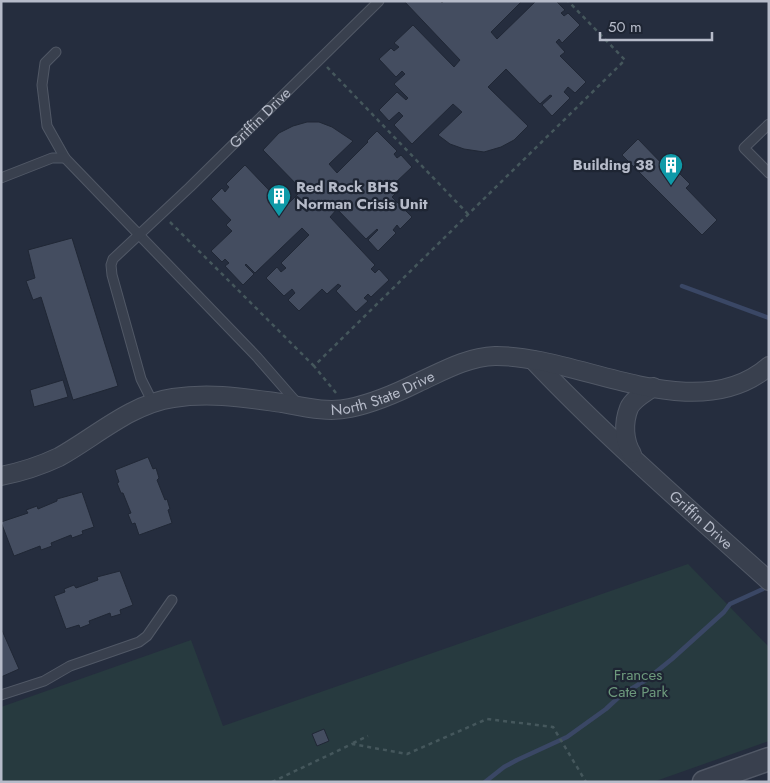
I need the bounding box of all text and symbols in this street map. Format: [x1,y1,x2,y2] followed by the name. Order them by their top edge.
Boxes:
[600,10,712,42] scale bar
[608,16,642,38] text: 50 m
[224,82,296,154] street label: Griffin Drive
[658,152,684,186] building icon: Building 38
[573,154,654,176] place label: Building 38
[296,176,428,215] place label: Red Rock BHS Norman Crisis Unit
[266,183,292,217] building icon: Red Rock BHS Norman Crisis Unit
[330,365,438,421] street label: North State Drive
[664,485,738,555] street label: Griffin Drive
[608,664,668,703] park label: Frances Cate Park

